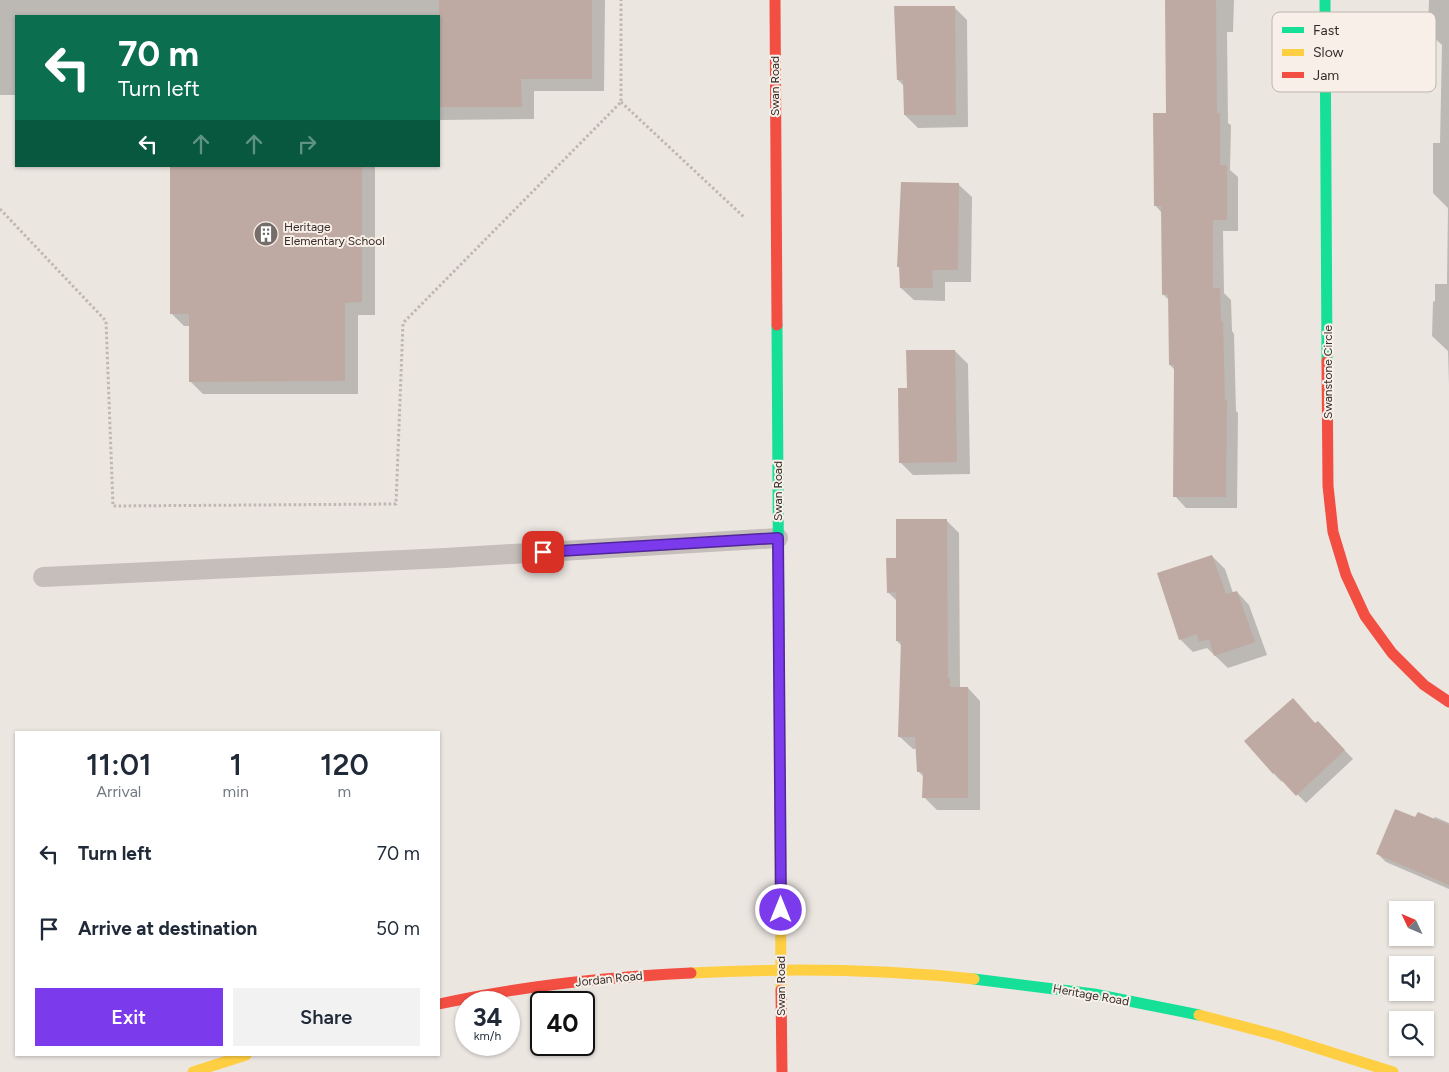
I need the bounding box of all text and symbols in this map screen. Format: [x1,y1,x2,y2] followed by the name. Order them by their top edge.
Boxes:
[1272,12,1436,92] legend
[1313,22,1339,39] text: Fast
[118,33,199,75] text: 70 m
[35,35,100,100] icon: left
[1313,44,1344,61] text: Slow
[768,56,782,116] street label: Swan Road
[1313,67,1339,84] text: Jam
[118,75,200,102] text: Turn left
[134,130,162,158] icon: left
[187,130,215,158] icon: ahead
[240,130,268,158] icon: ahead
[293,130,321,158] icon: right
[284,220,385,248] place label: Heritage Elementary School
[253,221,279,247] building icon: Heritage Elementary School
[1321,325,1335,419] street label: Swanstone Circle
[771,461,785,521] street label: Swan Road
[522,531,564,573] pin
[529,538,557,566] icon: arrive
[86,746,152,783] text: 11:01
[229,746,242,783] text: 1
[320,746,369,783] text: 120
[96,782,141,801] text: Arrival
[223,782,249,801] text: min
[338,782,351,801] text: m
[35,840,63,868] icon: left
[78,842,152,865] text: Turn left
[377,842,420,865] text: 70 m
[754,883,806,935] position arrow
[1389,901,1434,946] north arrow
[1389,901,1434,1056] map controls
[35,915,63,943] icon: arrive
[78,917,257,940] text: Arrive at destination
[376,917,420,940] text: 50 m
[774,956,788,1016] street label: Swan Road
[1389,956,1434,1001] button: sound
[575,969,643,989] street label: Jordan Road
[1052,981,1130,1009] street label: Heritage Road
[35,988,223,1046] button: Exit
[233,988,420,1046] button: Share
[530,991,595,1056] speed limit sign: 40
[473,1002,502,1032] text: 34
[1389,1011,1434,1056] button: search
[474,1029,501,1043] text: km/h

